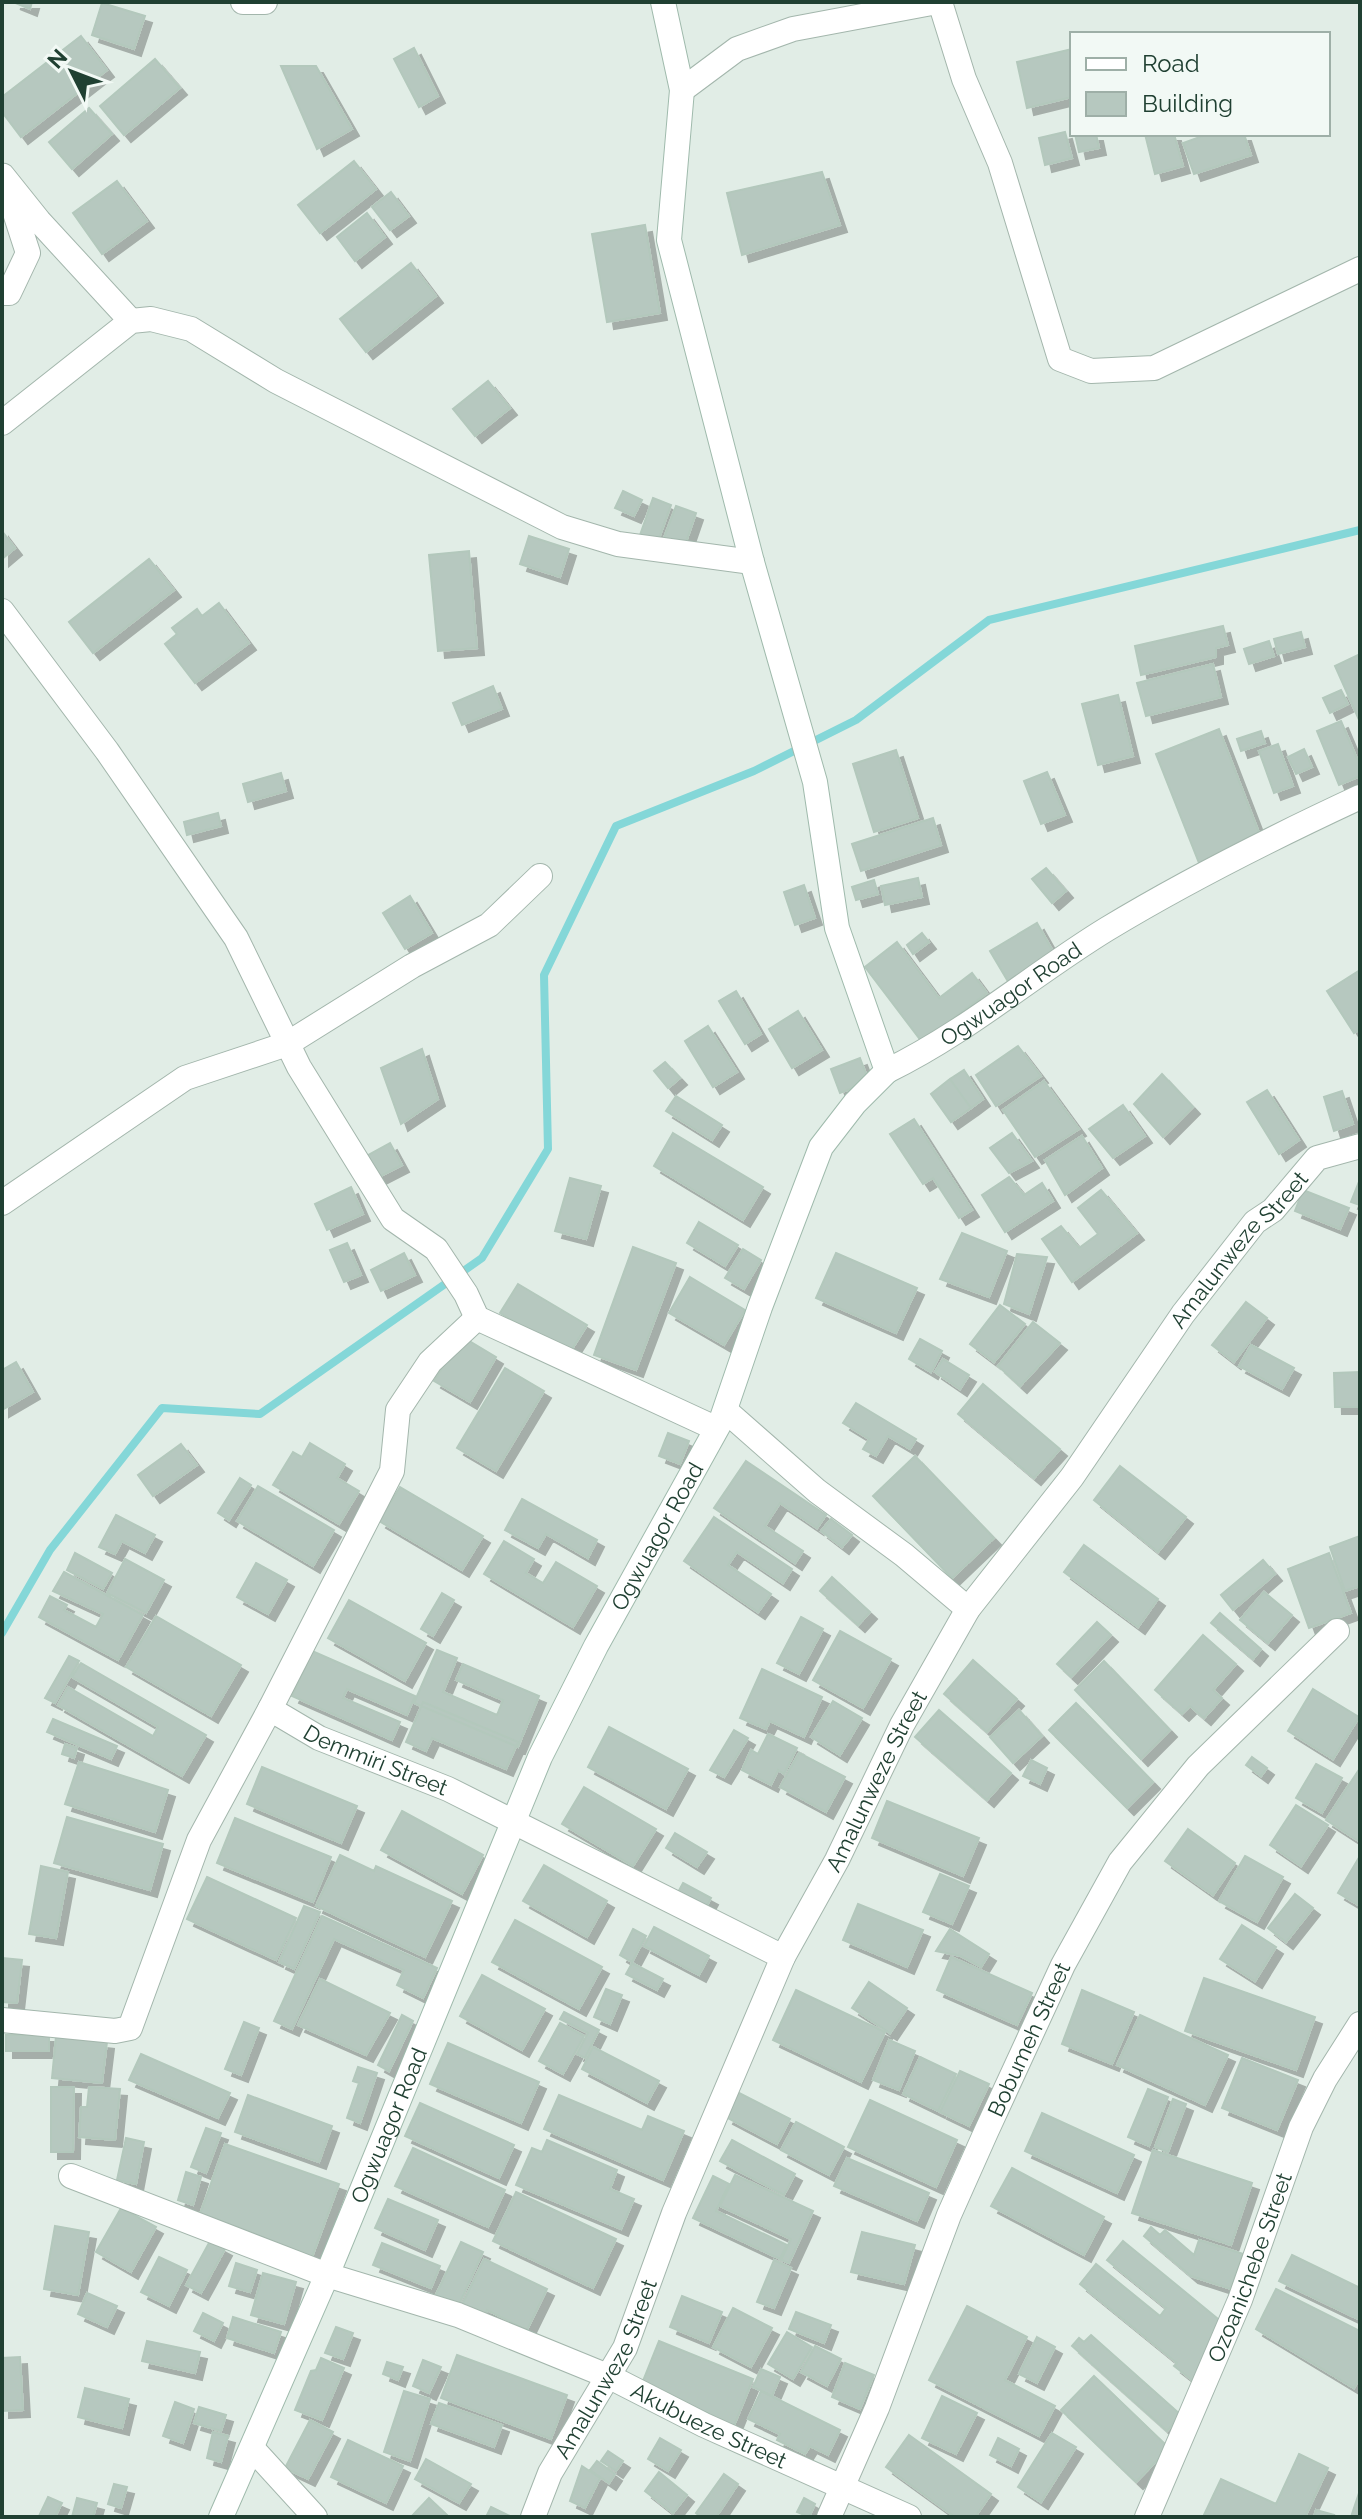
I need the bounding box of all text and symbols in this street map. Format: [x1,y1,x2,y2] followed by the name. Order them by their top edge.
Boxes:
[32,32,112,112] north arrow
[1070,32,1330,136] legend
[42,44,72,74] text: N
[1142,49,1200,78] text: Road
[1142,89,1233,118] text: Building
[935,936,1086,1051] street label: Ogwuagor Road
[1164,1165,1314,1333] street label: Amalunweze Street
[605,1458,708,1615] street label: Ogwuagor Road
[820,1685,932,1876] street label: Amalunweze Street
[299,1719,452,1801] street label: Demmiri Street
[982,1957,1076,2121] street label: Bobumeh Street
[345,2044,432,2207] street label: Ogwuagor Road
[1202,2168,1297,2366] street label: Ozoanichebe Street
[549,2275,662,2463] street label: Amalunweze Street
[627,2377,792,2474] street label: Akubueze Street

